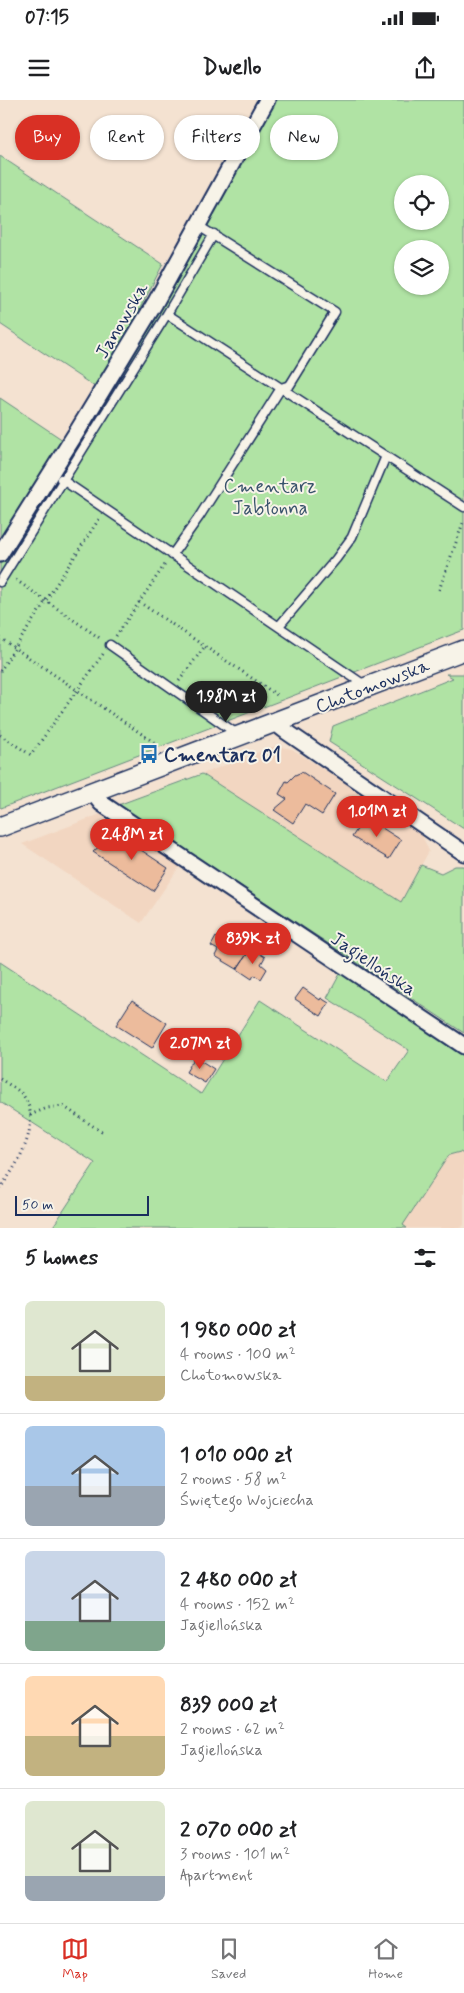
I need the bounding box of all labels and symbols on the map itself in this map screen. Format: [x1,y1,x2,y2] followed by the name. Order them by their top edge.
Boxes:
[90,278,155,363] street label: Janowska
[224,474,317,521] park label: Cmentarz Jabłonna
[312,653,434,720] street label: Chotomowska
[174,680,278,723] pin: 1.98M zł
[138,743,160,765] bus stop icon: Cmentarz 01
[164,743,281,768] place label: Cmentarz 01
[325,796,429,838] pin: 1.01M zł
[80,818,184,861] pin: 2.48M zł
[207,922,299,965] pin: 839K zł
[324,926,421,1005] street label: Jagiellońska
[148,1028,252,1070] pin: 2.07M zł
[15,1193,149,1216] scale bar

